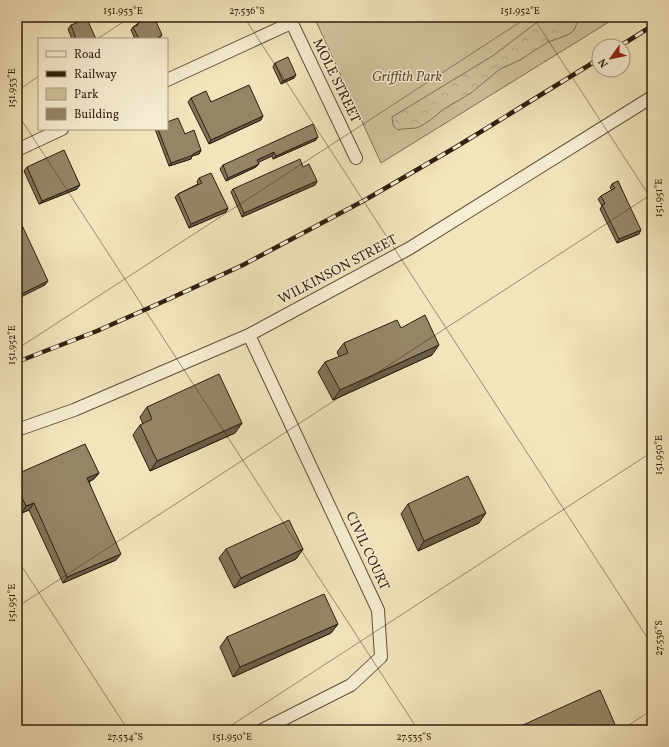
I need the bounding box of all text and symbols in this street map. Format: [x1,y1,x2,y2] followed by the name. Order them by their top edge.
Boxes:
[103,4,143,18] text: 151.953°E
[229,4,265,18] text: 27.536°S
[500,4,540,18] text: 151.952°E
[307,36,365,126] street label: MOLE STREET
[38,38,168,130] legend
[591,38,631,78] north arrow
[74,47,101,63] text: Road
[595,55,612,70] text: N
[74,67,117,83] text: Railway
[5,68,19,108] text: 151.953°E
[372,68,443,87] park label: Griffith Park
[74,87,99,103] text: Park
[74,107,119,123] text: Building
[652,179,666,217] text: 151.951°E
[275,231,401,309] street label: WILKINSON STREET
[5,325,19,365] text: 151.952°E
[652,435,666,475] text: 151.950°E
[341,509,393,593] street label: CIVIL COURT
[5,584,19,622] text: 151.951°E
[652,620,666,656] text: 27.536°S
[107,730,143,744] text: 27.534°S
[212,730,252,744] text: 151.950°E
[396,730,432,744] text: 27.535°S

